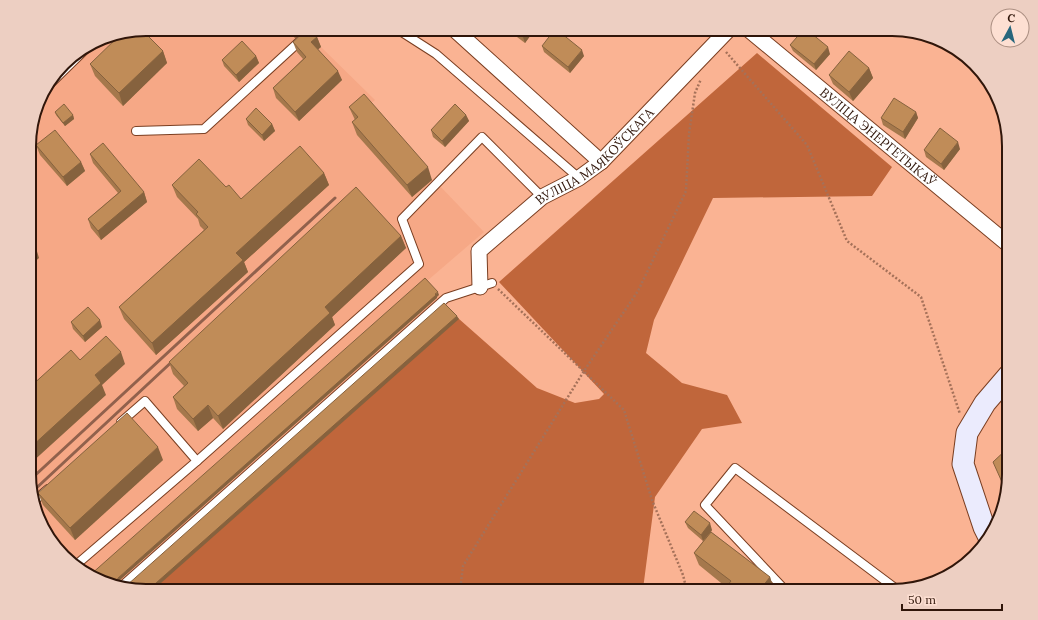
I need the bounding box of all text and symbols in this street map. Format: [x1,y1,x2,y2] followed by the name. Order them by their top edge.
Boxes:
[990,8,1030,48] north arrow
[1007,11,1016,26] text: С
[816,84,941,191] street label: ВУЛІЦА ЭНЕРГЕТЫКАЎ
[531,103,658,208] street label: ВУЛІЦА МАЯКОЎСКАГА
[902,586,1002,612] scale bar
[908,592,936,607] text: 50 m

